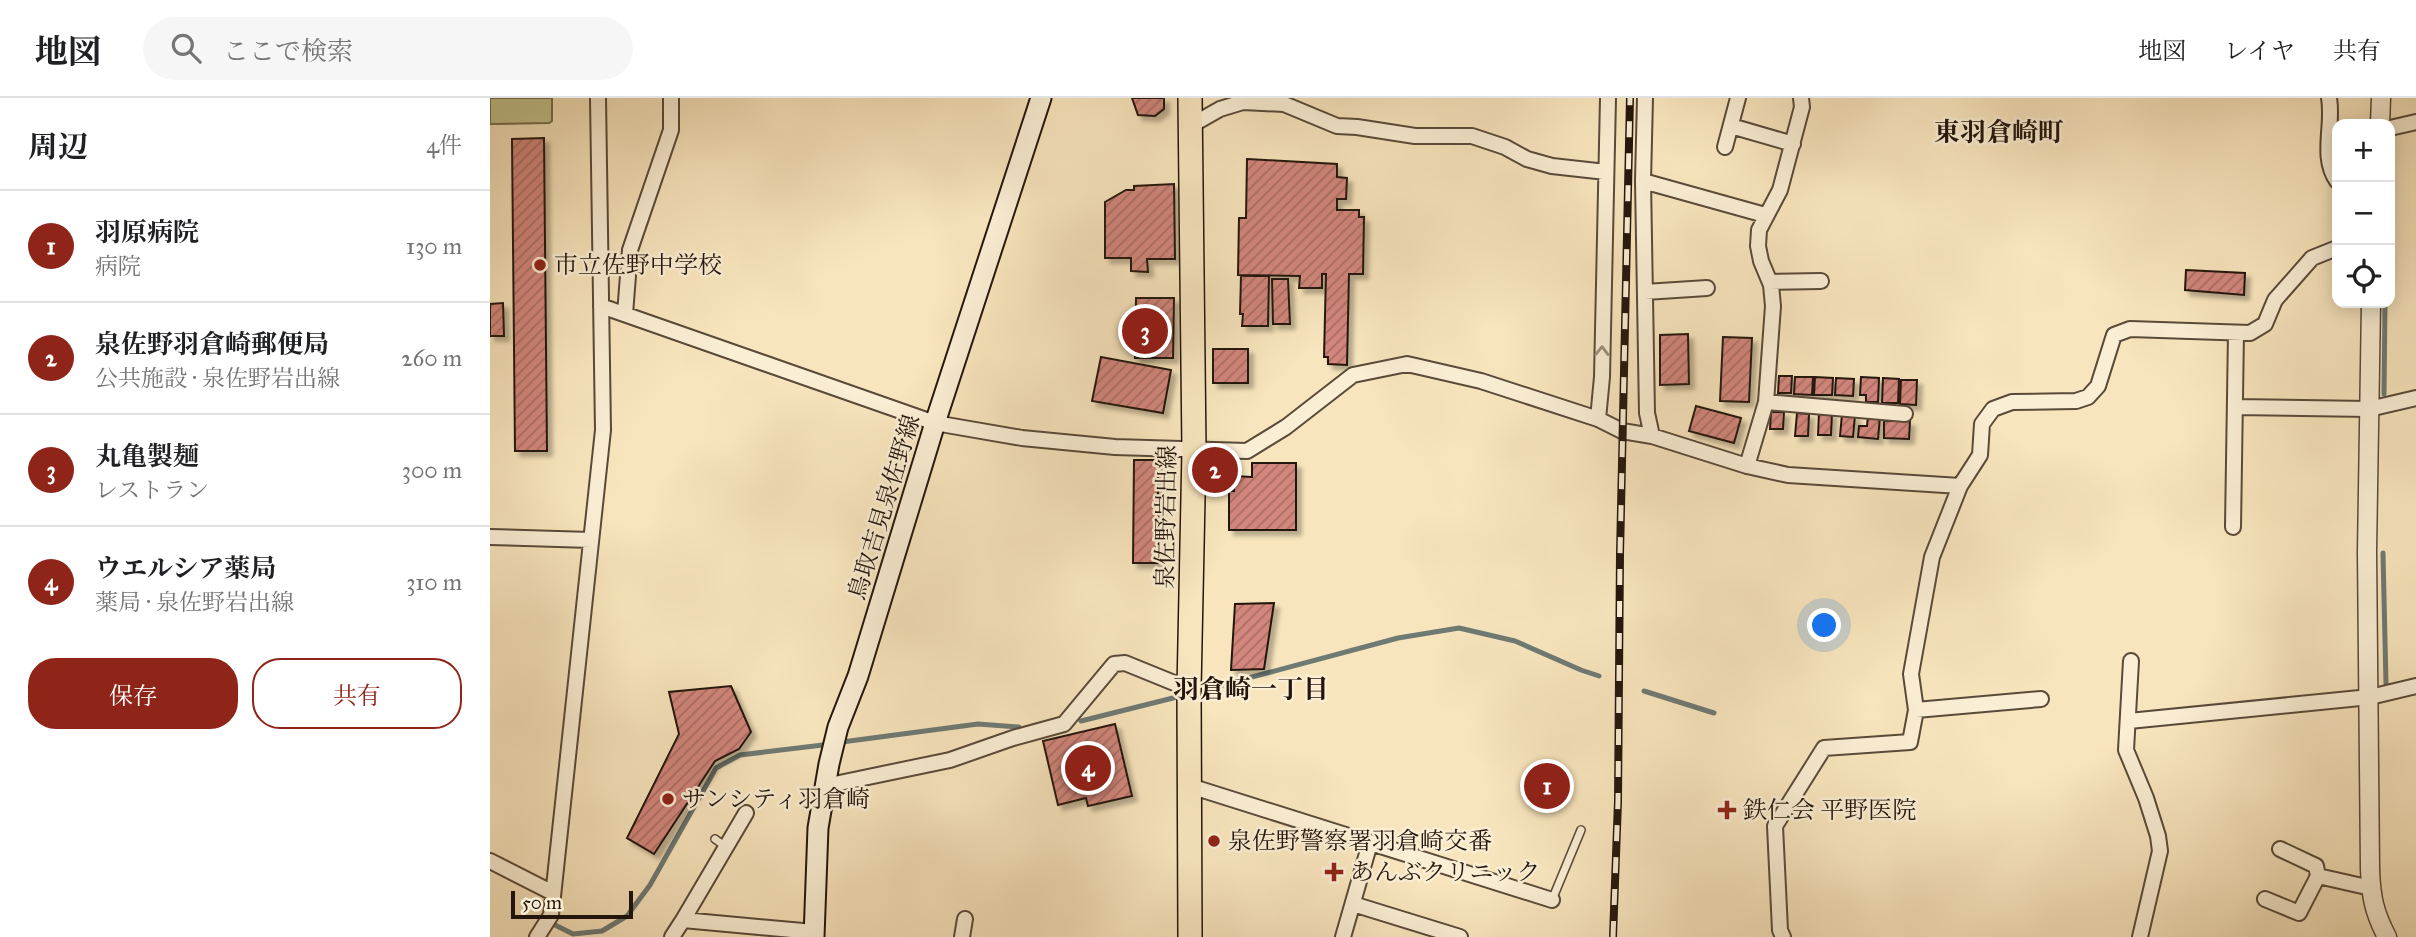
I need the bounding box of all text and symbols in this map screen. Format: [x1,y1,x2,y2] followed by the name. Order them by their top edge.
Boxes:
[143,17,633,80] search box
[167,29,205,67] icon: search
[35,32,101,72] text: 地図
[223,35,353,67] text: ここで検索
[2138,36,2186,66] text: 地図
[2224,36,2295,66] text: レイヤ
[2333,36,2381,66] text: 共有
[1934,116,2064,148] district label: 東羽倉崎町
[2332,119,2395,308] map controls
[2332,119,2395,182] button: +
[28,129,88,165] text: 周辺
[426,131,462,159] text: 4件
[2332,182,2395,245] button: −
[95,216,199,248] text: 羽原病院
[46,232,56,260] text: 1
[406,232,462,260] text: 130 m
[2332,245,2395,308] button: locate
[554,250,722,280] place label: 市立佐野中学校
[95,252,141,280] text: 病院
[532,257,548,273] marker: 市立佐野中学校
[1122,305,1168,357] pin: 3
[95,328,329,360] text: 泉佐野羽倉崎郵便局
[45,344,57,372] text: 2
[401,344,462,372] text: 260 m
[1594,345,1610,355] one-way arrow
[95,364,340,392] text: 公共施設 · 泉佐野岩出線
[842,411,926,603] street label: 鳥取吉見泉佐野線
[95,440,199,472] text: 丸亀製麺
[1192,444,1238,496] pin: 2
[1150,445,1182,589] street label: 泉佐野岩出線
[46,456,56,484] text: 3
[402,456,462,484] text: 300 m
[95,476,209,504] text: レストラン
[95,552,276,584] text: ウエルシア薬局
[45,568,57,596] text: 4
[406,568,462,596] text: 310 m
[95,588,294,616] text: 薬局 · 泉佐野岩出線
[1807,608,1841,642] your location
[28,658,238,729] button: 保存
[252,658,462,729] button: 共有
[1173,673,1329,705] district label: 羽倉崎一丁目
[1065,742,1111,794] pin: 4
[1524,760,1570,812] pin: 1
[682,784,870,814] place label: サンシティ羽倉崎
[660,791,676,807] marker: サンシティ羽倉崎
[1743,795,1916,825] place label: 鉄仁会 平野医院
[1717,800,1737,820] marker: 鉄仁会 平野医院
[1228,826,1492,856] place label: 泉佐野警察署羽倉崎交番
[1206,833,1222,849] marker: 泉佐野警察署羽倉崎交番
[1350,857,1541,887] place label: あんぶクリニック
[1324,862,1344,882] marker: あんぶクリニック
[511,888,634,920] scale bar
[522,891,562,914] text: 50 m

